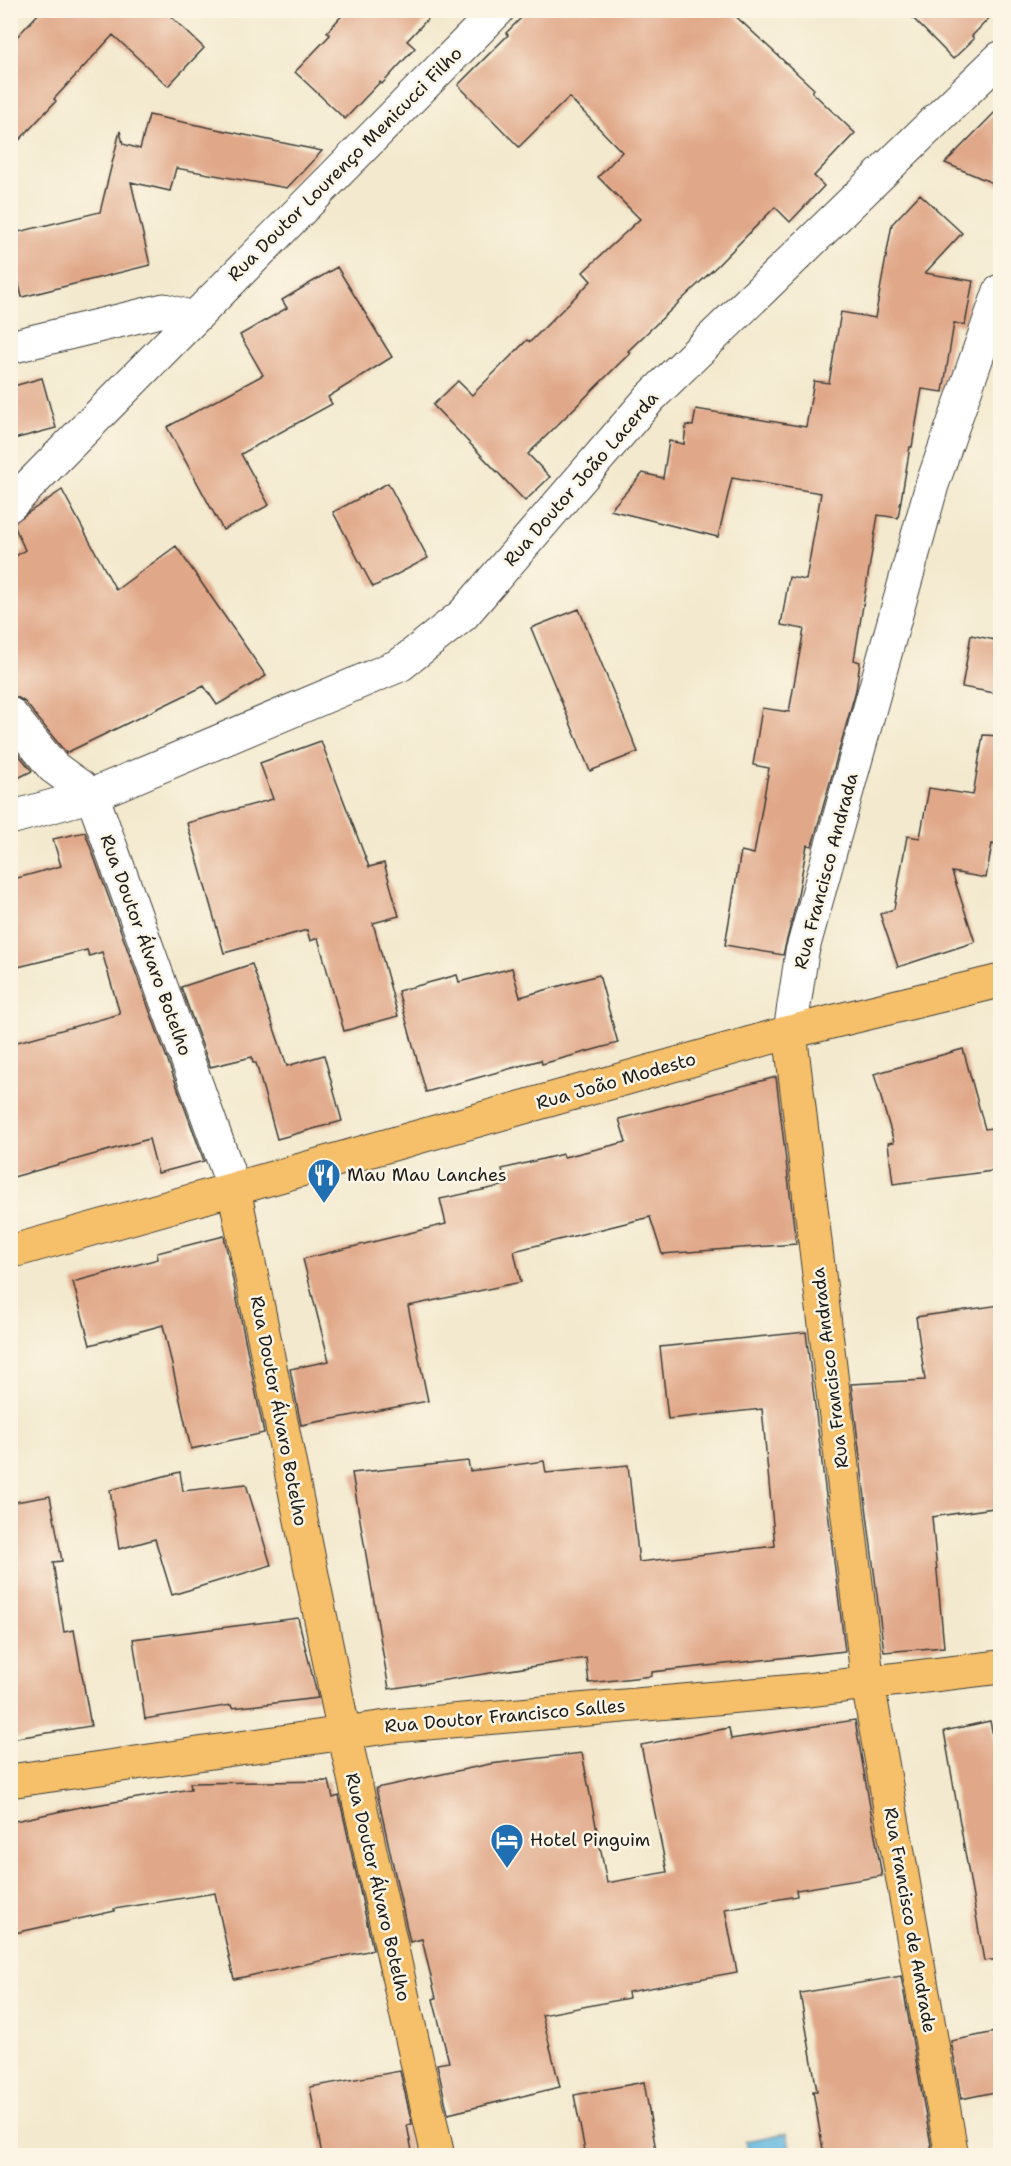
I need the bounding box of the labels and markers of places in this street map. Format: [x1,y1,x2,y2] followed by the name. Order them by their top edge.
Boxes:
[306,1157,342,1204] restaurant icon: Mau Mau Lanches
[347,1163,507,1187] place label: Mau Mau Lanches
[489,1822,525,1869] hotel icon: Hotel Pinguim
[530,1828,650,1852] place label: Hotel Pinguim

